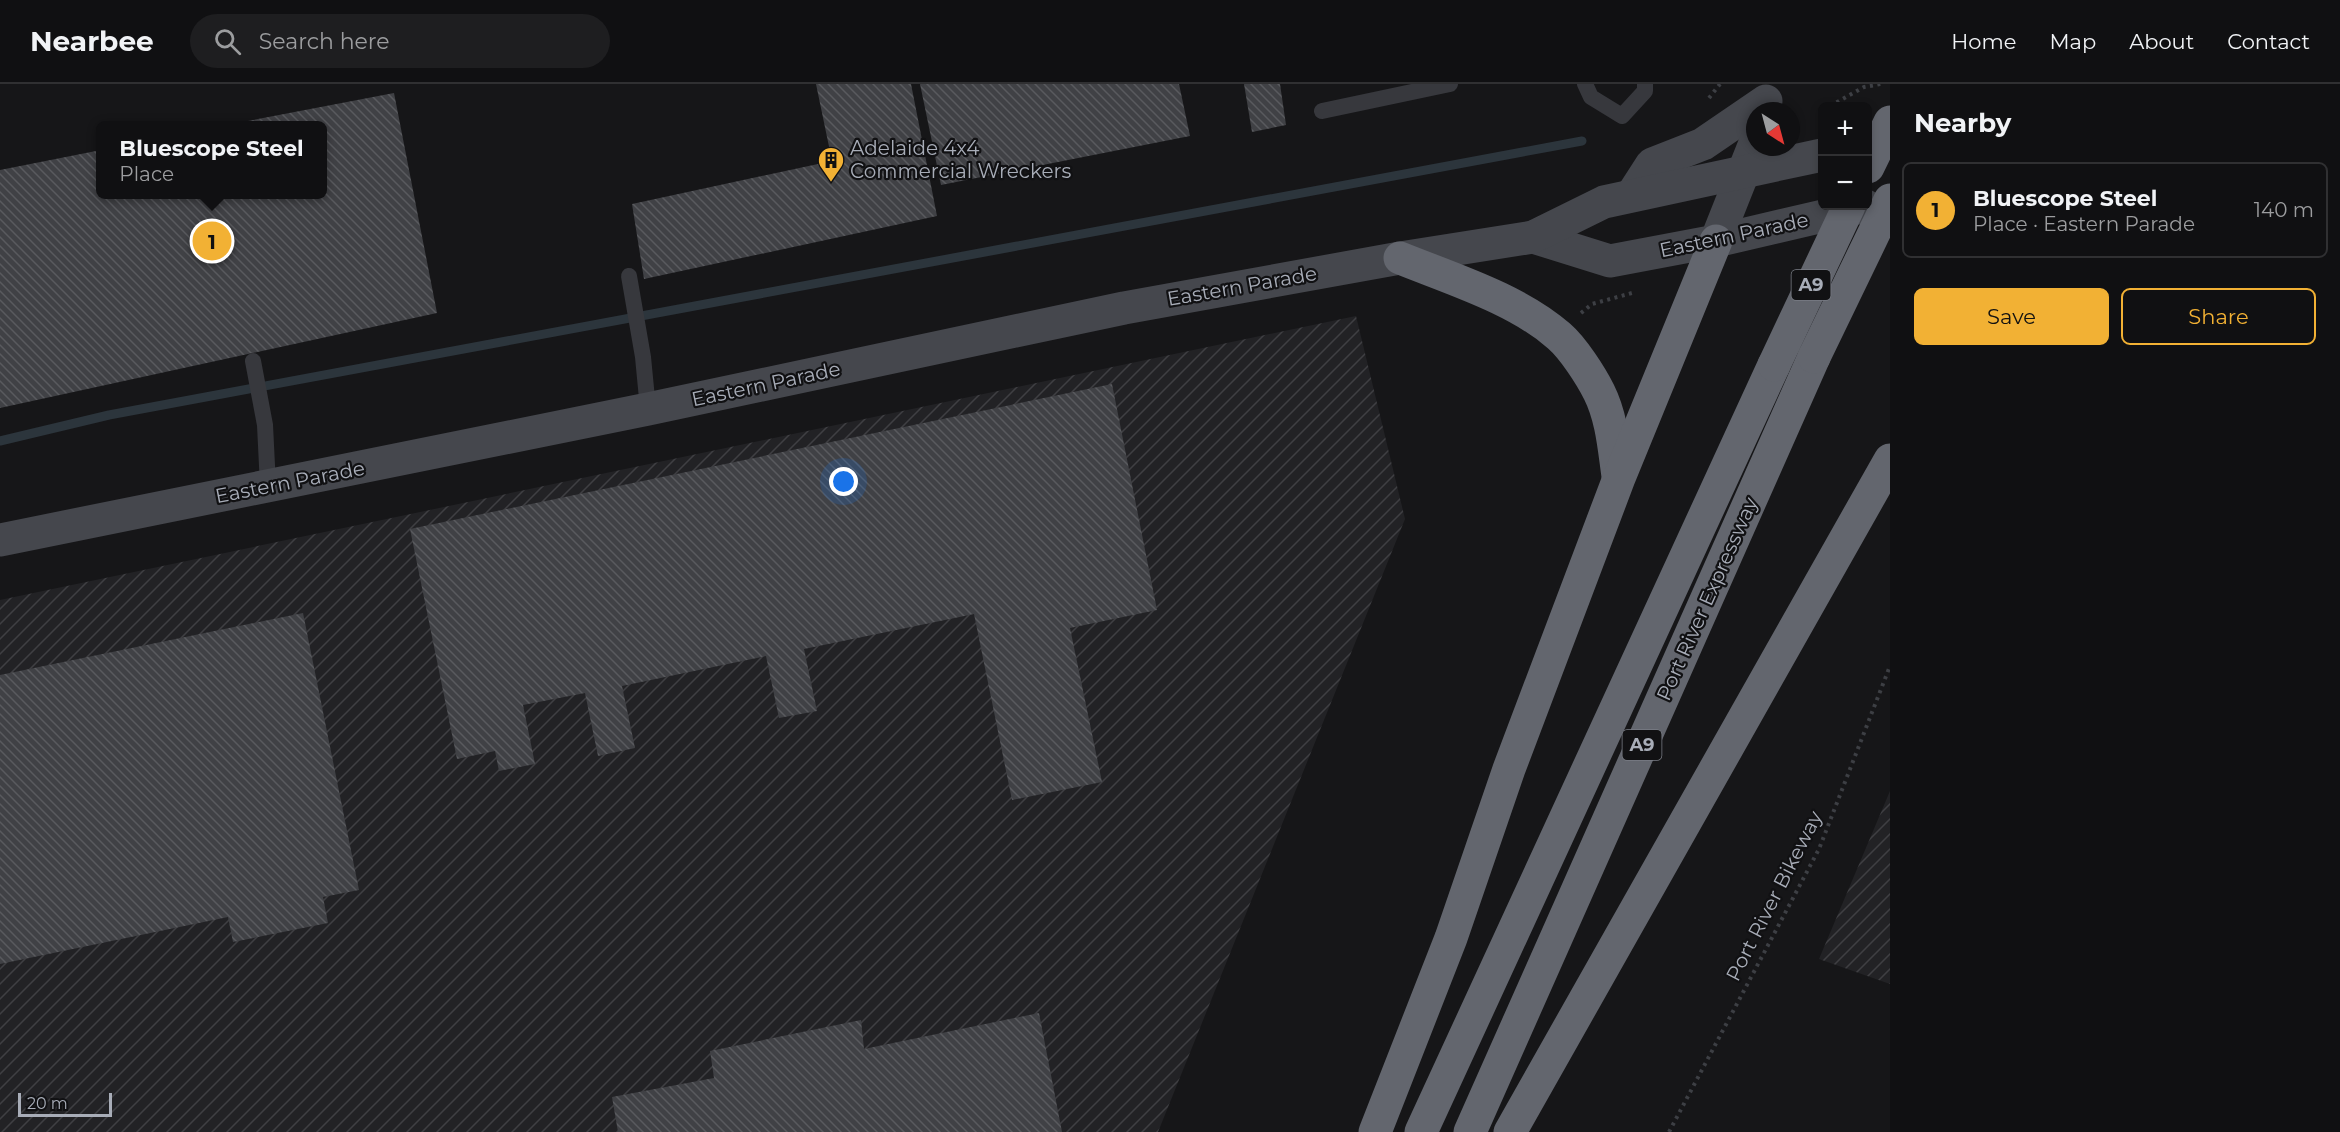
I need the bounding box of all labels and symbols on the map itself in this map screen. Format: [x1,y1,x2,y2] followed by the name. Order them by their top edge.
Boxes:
[1746,102,1800,156] north arrow
[850,136,1072,183] place label: Adelaide 4x4 Commercial Wreckers
[816,145,846,183] building icon: Adelaide 4x4 Commercial Wreckers
[1657,207,1811,263] street label: Eastern Parade
[192,218,232,264] pin: 1
[1165,261,1319,311] street label: Eastern Parade
[1792,270,1830,300] road number: A9
[689,356,843,412] street label: Eastern Parade
[213,456,367,508] street label: Eastern Parade
[829,467,858,496] your location
[1651,494,1763,704] street label: Port River Expressway
[1622,730,1662,760] road number: A9
[1721,807,1827,985] street label: Port River Bikeway
[18,1090,112,1118] scale bar

